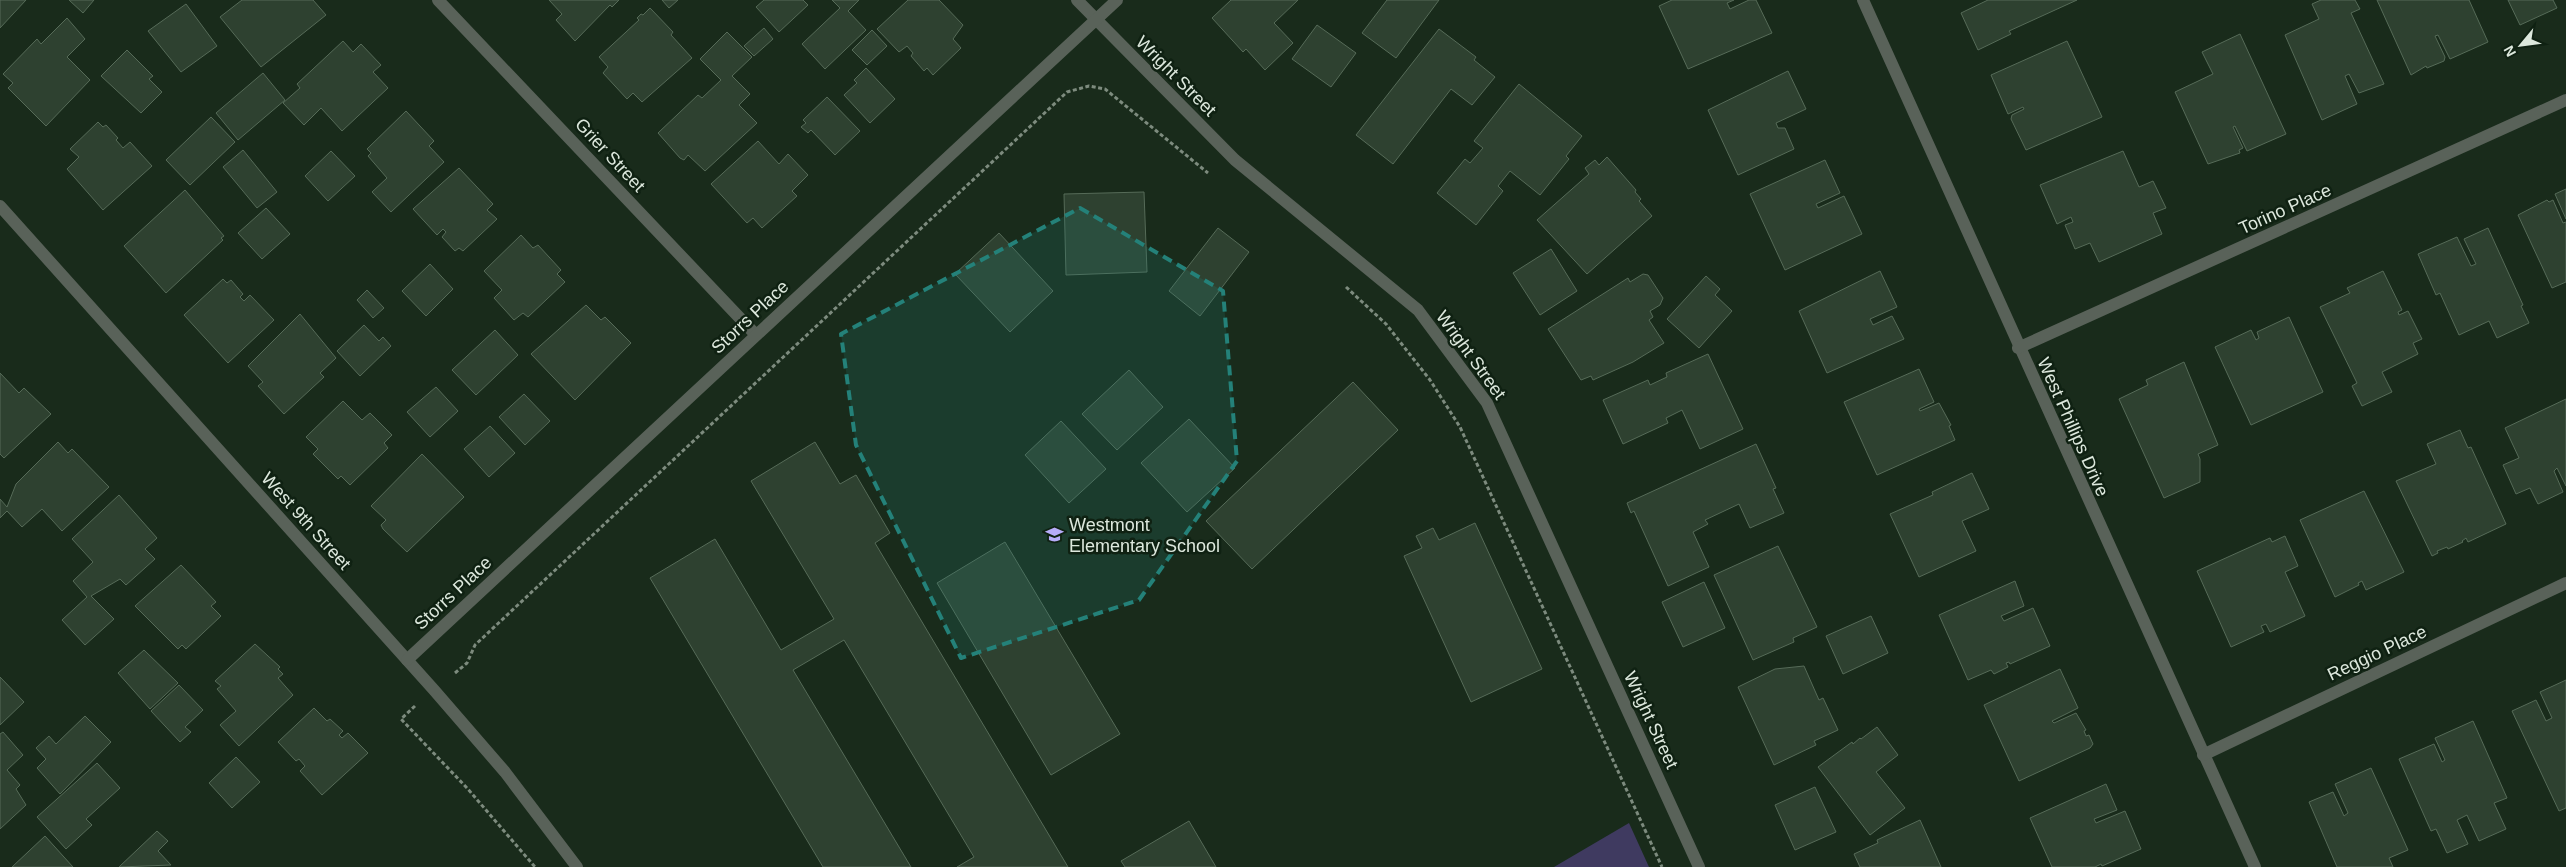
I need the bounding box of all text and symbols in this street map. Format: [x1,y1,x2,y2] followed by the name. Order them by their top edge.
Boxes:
[2496,20,2546,70] north arrow
[1132,32,1220,120] street label: Wright Street
[2500,43,2519,60] text: N
[571,114,649,196] street label: Grier Street
[2236,180,2334,238] street label: Torino Place
[707,276,793,358] street label: Storrs Place
[1432,307,1510,403] street label: Wright Street
[2033,355,2113,499] street label: West Phillips Drive
[257,468,355,574] street label: West 9th Street
[1069,515,1220,556] place label: Westmont Elementary School
[1045,525,1065,545] school or university icon: Westmont Elementary School
[410,552,496,634] street label: Storrs Place
[2324,621,2430,685] street label: Reggio Place
[1620,668,1682,772] street label: Wright Street

